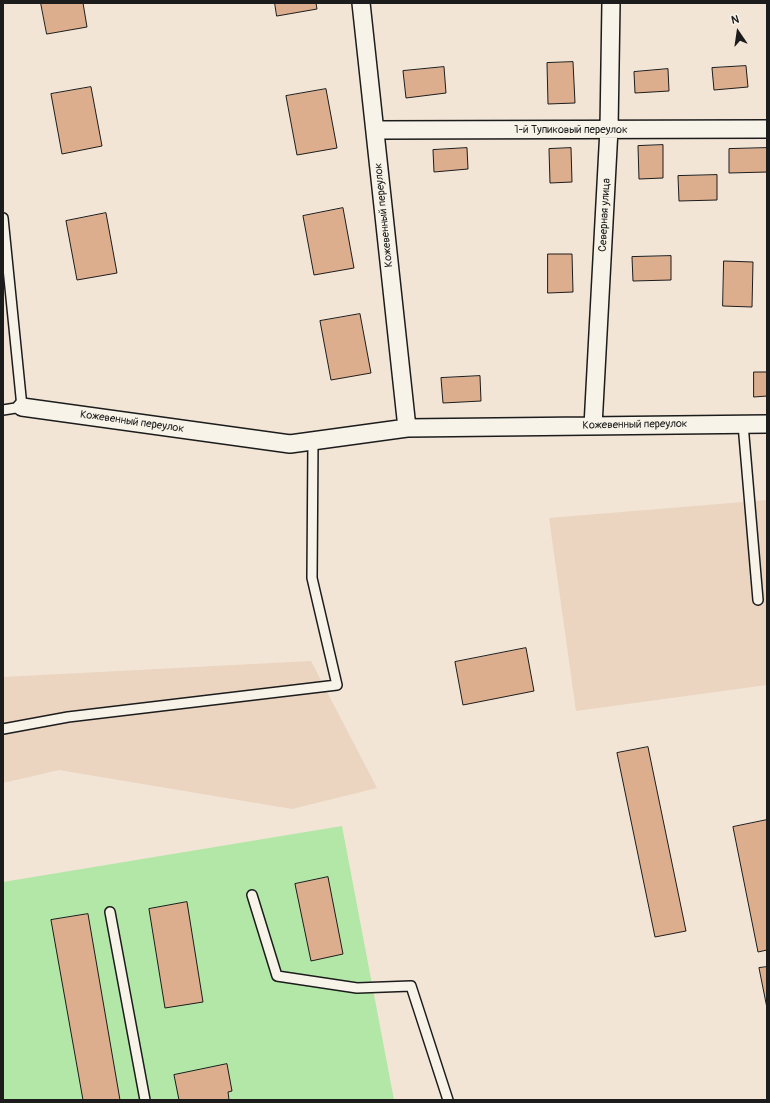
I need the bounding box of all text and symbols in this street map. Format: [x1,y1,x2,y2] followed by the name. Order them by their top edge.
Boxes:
[718,12,758,52] north arrow
[730,13,740,27] text: N
[514,123,628,137] street label: 1-й Тупиковый переулок
[372,162,396,268] street label: Кожевенный переулок
[596,178,614,252] street label: Северная улица
[79,408,185,436] street label: Кожевенный переулок
[582,417,688,433] street label: Кожевенный переулок

